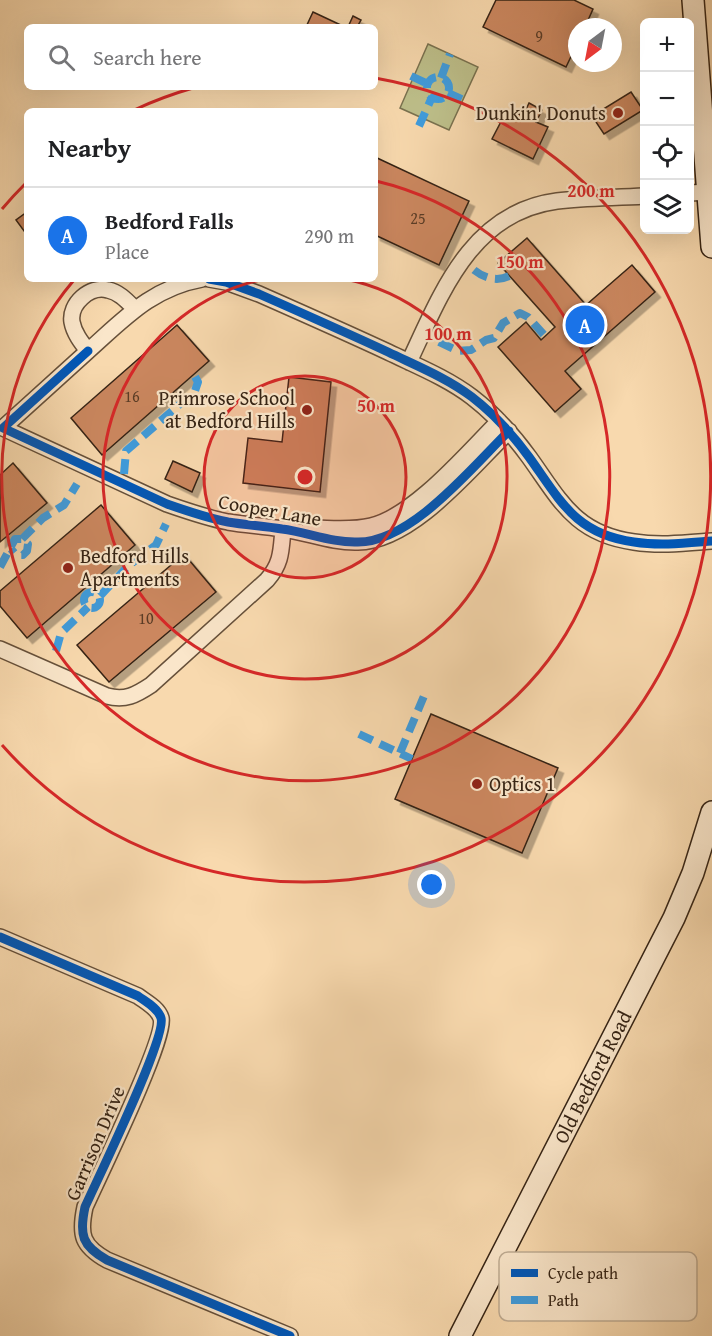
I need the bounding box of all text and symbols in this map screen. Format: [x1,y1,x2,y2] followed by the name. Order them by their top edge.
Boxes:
[568,18,622,72] north arrow
[640,18,694,234] map controls
[640,18,694,72] button: +
[24,24,378,90] search box
[535,24,543,48] house number: 9
[45,41,78,74] icon: search
[93,41,202,73] text: Search here
[640,72,694,126] button: −
[476,98,606,127] place label: Dunkin' Donuts
[611,106,625,120] marker: Dunkin' Donuts
[640,126,694,180] button: locate
[48,128,131,167] text: Nearby
[567,177,615,204] text: 200 m
[640,180,694,234] button: layers
[105,205,234,237] text: Bedford Falls
[410,206,426,230] house number: 25
[61,221,74,250] text: A
[304,221,354,250] text: 290 m
[105,237,149,266] text: Place
[496,248,544,275] text: 150 m
[566,302,604,348] pin: A
[424,320,472,347] text: 100 m
[159,383,295,435] place label: Primrose School at Bedford Hills
[124,384,140,408] house number: 16
[357,392,396,419] text: 50 m
[300,403,314,417] marker: Primrose School at Bedford Hills
[295,467,315,487] centre of rings
[216,486,324,533] street label: Cooper Lane
[80,541,189,593] place label: Bedford Hills Apartments
[61,561,75,575] marker: Bedford Hills Apartments
[138,606,154,630] house number: 10
[489,769,555,798] place label: Optics 1
[470,777,484,791] marker: Optics 1
[417,870,446,899] your location
[546,1005,638,1148] street label: Old Bedford Road
[57,1081,132,1205] street label: Garrison Drive
[499,1252,697,1321] legend
[548,1261,618,1285] text: Cycle path
[548,1288,579,1312] text: Path

